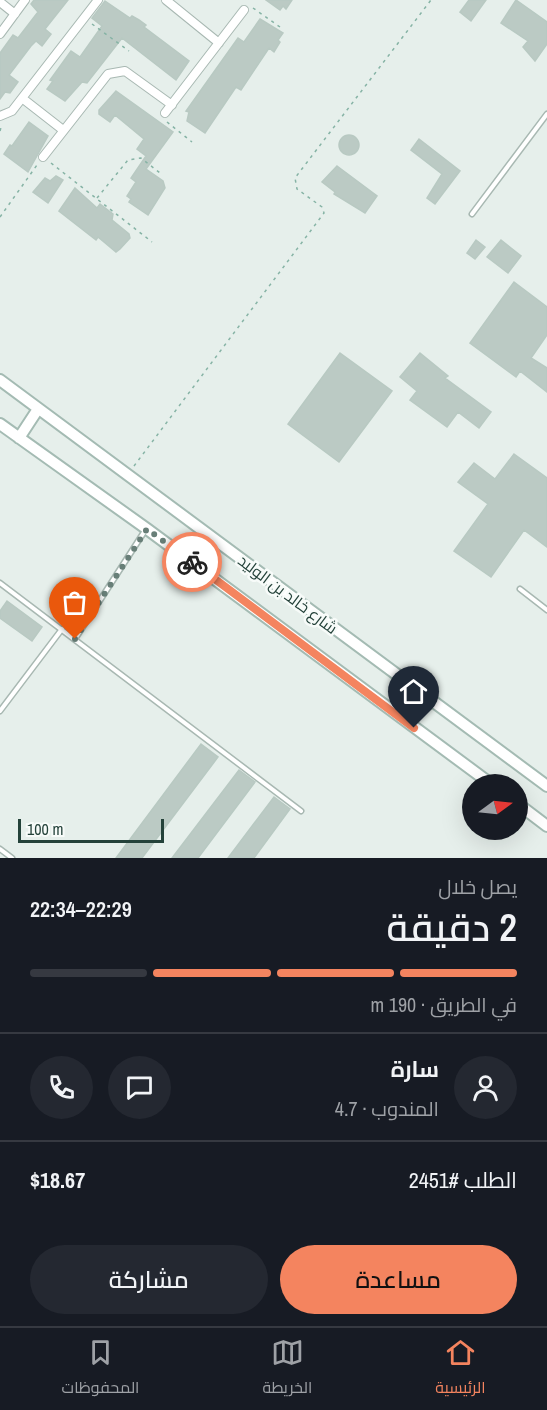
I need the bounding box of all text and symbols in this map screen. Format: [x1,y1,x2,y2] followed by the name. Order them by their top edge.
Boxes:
[162,532,222,592] courier
[176,546,209,579] icon: bike
[233,549,342,640] street label: شارع خالد بن الوليد
[49,577,100,639] pin
[58,586,91,619] icon: bag
[388,666,439,728] pin
[397,675,430,708] icon: home
[462,774,528,840] north arrow
[462,774,528,840] map controls
[18,816,164,844] scale bar
[27,818,63,840] text: 100 m
[438,873,517,900] text: يصل خلال
[30,894,132,924] text: 22:29–22:34
[386,901,517,953] text: 2 دقيقة
[371,991,517,1018] text: في الطريق · 190 m
[391,1054,439,1084] text: سارة
[30,1056,93,1119] button: phone
[108,1056,171,1119] button: chat
[454,1056,517,1119] button: person
[335,1095,439,1122] text: المندوب · 4.7
[30,1165,85,1195] text: $18.67
[409,1165,517,1195] text: الطلب #2451
[30,1245,268,1314] button: مشاركة
[280,1245,517,1314] button: مساعدة
[62,1336,139,1402] tab: المحفوظات
[262,1336,312,1402] tab: الخريطة
[435,1336,486,1402] tab: الرئيسية

